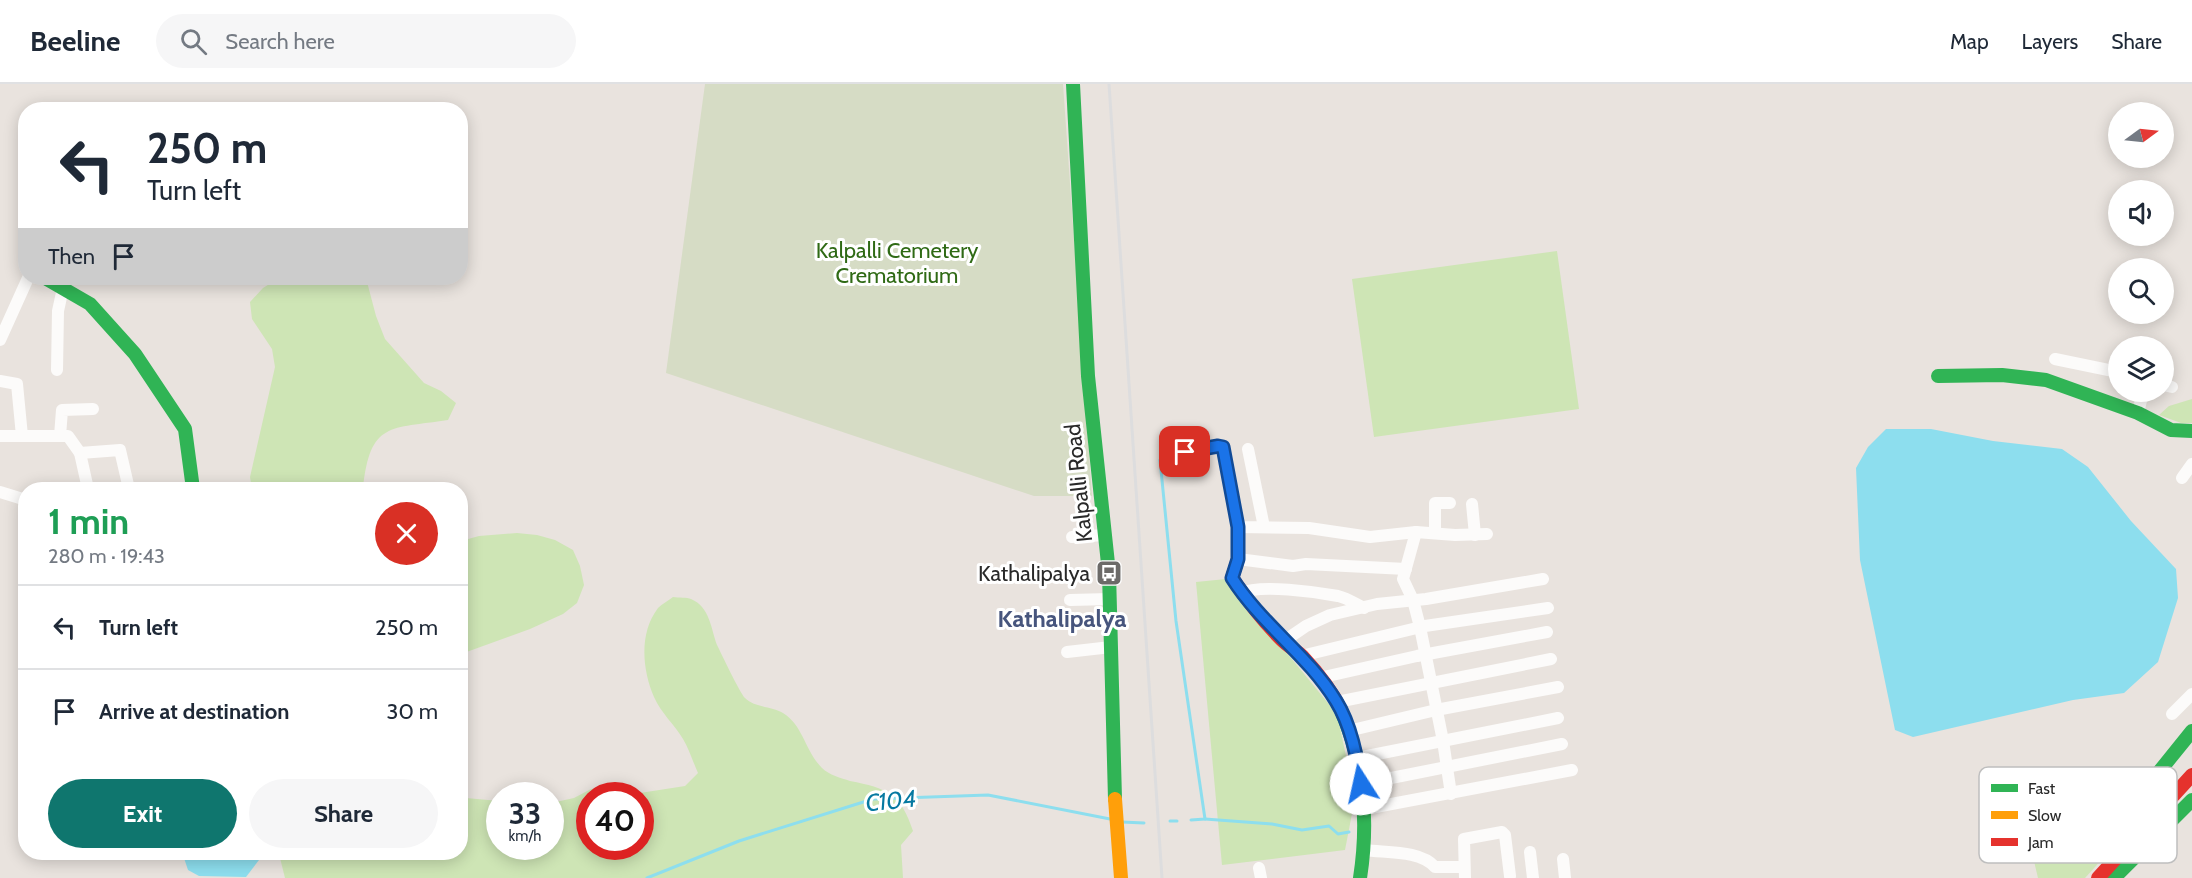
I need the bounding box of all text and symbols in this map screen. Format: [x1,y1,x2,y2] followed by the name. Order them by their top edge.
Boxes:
[156,14,576,68] search box
[30,24,120,58] text: Beeline
[177,25,210,58] icon: search
[225,28,335,55] text: Search here
[1950,29,1989,54] text: Map
[2022,29,2078,54] text: Layers
[2111,29,2162,54] text: Share
[2108,102,2174,168] north arrow
[2108,102,2174,402] map controls
[147,122,267,174] text: 250 m
[48,126,126,204] icon: left
[147,174,241,207] text: Turn left
[2108,180,2174,246] button: sound
[816,237,978,289] park label: Kalpalli Cemetery Crematorium
[107,240,140,273] icon: arrive
[48,243,95,270] text: Then
[2108,258,2174,324] button: search
[2108,336,2174,402] button: layers
[1059,422,1098,543] street label: Kalpalli Road
[1159,426,1210,477] pin
[1168,435,1201,468] icon: arrive
[48,499,129,543] text: 1 min
[375,502,438,565] button: close
[48,544,165,568] text: 280 m · 19:43
[1094,558,1124,588] bus stop icon: Kathalipalya
[978,560,1090,587] place label: Kathalipalya
[998,604,1126,633] district label: Kathalipalya
[48,611,81,644] icon: left
[99,614,178,641] text: Turn left
[375,614,438,641] text: 250 m
[48,695,81,728] icon: arrive
[99,698,289,725] text: Arrive at destination
[386,698,438,725] text: 30 m
[1329,752,1393,816] position arrow
[1979,767,2177,863] legend
[48,779,237,848] button: Exit
[249,779,438,848] button: Share
[2028,779,2056,798] text: Fast
[576,782,654,860] speed limit sign: 40
[864,783,918,818] water label: C104
[509,795,541,832] text: 33
[2028,806,2062,825] text: Slow
[509,827,541,845] text: km/h
[2027,833,2054,852] text: Jam

